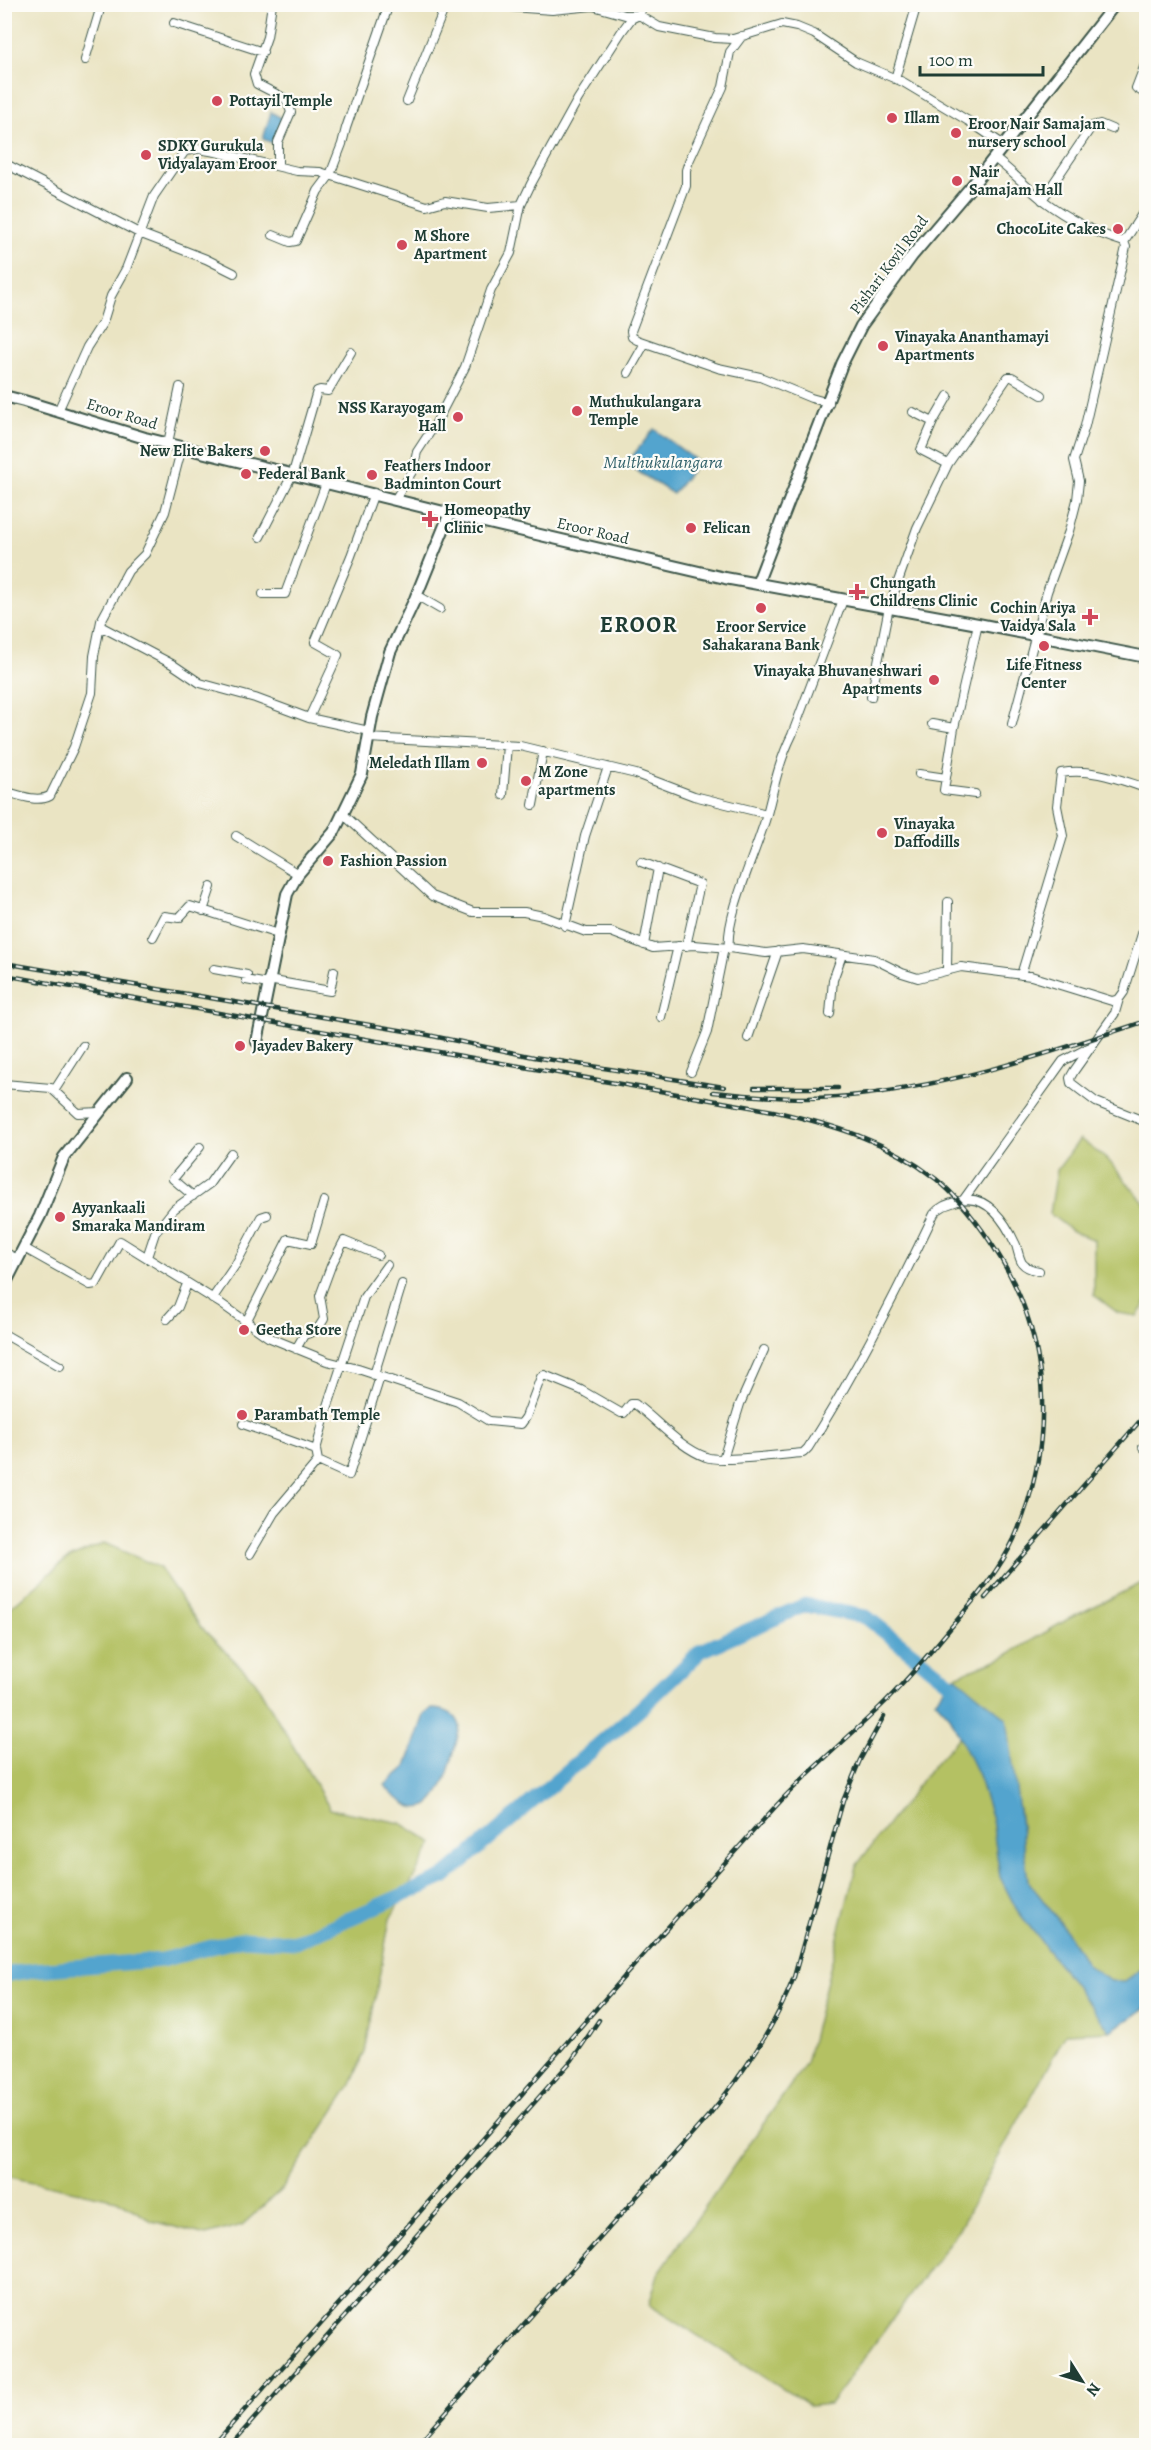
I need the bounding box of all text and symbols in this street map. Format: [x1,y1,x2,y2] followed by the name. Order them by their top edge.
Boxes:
[920,39,1043,77] scale bar
[929,48,973,72] text: 100 m
[229,90,332,112] place label: Pottayil Temple
[210,94,224,108] marker: Pottayil Temple
[904,107,940,129] place label: Illam
[885,111,899,125] marker: Illam
[968,113,1106,153] place label: Eroor Nair Samajam nursery school
[949,126,963,140] marker: Eroor Nair Samajam nursery school
[157,135,277,175] place label: SDKY Gurukula Vidyalayam Eroor
[139,148,153,162] marker: SDKY Gurukula Vidyalayam Eroor
[969,161,1063,201] place label: Nair Samajam Hall
[950,174,964,188] marker: Nair Samajam Hall
[844,211,934,319] street label: Pishari Kovil Road
[996,218,1106,240] place label: ChocoLite Cakes
[1111,222,1125,236] marker: ChocoLite Cakes
[413,225,488,265] place label: M Shore Apartment
[395,238,409,252] marker: M Shore Apartment
[894,326,1049,366] place label: Vinayaka Ananthamayi Apartments
[876,339,890,353] marker: Vinayaka Ananthamayi Apartments
[589,391,702,431] place label: Muthukulangara Temple
[84,393,161,435] street label: Eroor Road
[338,397,447,437] place label: NSS Karayogam Hall
[570,404,584,418] marker: Muthukulangara Temple
[451,410,465,424] marker: NSS Karayogam Hall
[139,440,253,462] place label: New Elite Bakers
[258,444,272,458] marker: New Elite Bakers
[603,450,723,474] water label: Multhukulangara
[384,455,502,495] place label: Feathers Indoor Badminton Court
[258,463,346,485] place label: Federal Bank
[239,467,253,481] marker: Federal Bank
[365,468,379,482] marker: Feathers Indoor Badminton Court
[444,499,531,539] place label: Homeopathy Clinic
[421,510,439,528] marker: Homeopathy Clinic
[555,512,632,550] street label: Eroor Road
[703,517,750,539] place label: Felican
[684,521,698,535] marker: Felican
[870,572,978,612] place label: Chungath Childrens Clinic
[848,583,866,601] marker: Chungath Childrens Clinic
[990,597,1076,637] place label: Cochin Ariya Vaidya Sala
[754,601,768,615] marker: Eroor Service Sahakarana Bank
[1081,608,1099,626] marker: Cochin Ariya Vaidya Sala
[600,610,678,640] district label: EROOR
[703,616,820,656] place label: Eroor Service Sahakarana Bank
[1037,639,1051,653] marker: Life Fitness Center
[1006,654,1082,694] place label: Life Fitness Center
[753,660,922,700] place label: Vinayaka Bhuvaneshwari Apartments
[927,673,941,687] marker: Vinayaka Bhuvaneshwari Apartments
[369,752,471,774] place label: Meledath Illam
[475,756,489,770] marker: Meledath Illam
[538,761,616,801] place label: M Zone apartments
[519,774,533,788] marker: M Zone apartments
[893,813,960,853] place label: Vinayaka Daffodills
[875,826,889,840] marker: Vinayaka Daffodills
[340,850,447,872] place label: Fashion Passion
[321,854,335,868] marker: Fashion Passion
[252,1035,354,1057] place label: Jayadev Bakery
[233,1039,247,1053] marker: Jayadev Bakery
[71,1197,206,1237] place label: Ayyankaali Smaraka Mandiram
[53,1210,67,1224] marker: Ayyankaali Smaraka Mandiram
[256,1319,342,1341] place label: Geetha Store
[237,1323,251,1337] marker: Geetha Store
[254,1404,380,1426] place label: Parambath Temple
[235,1408,249,1422] marker: Parambath Temple
[1052,2351,1112,2411] north arrow
[1081,2378,1105,2401] text: N

